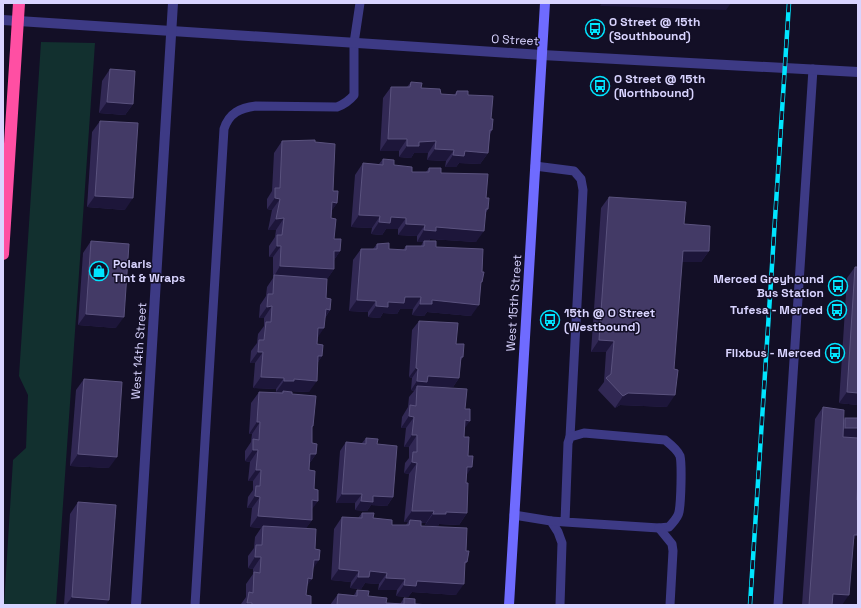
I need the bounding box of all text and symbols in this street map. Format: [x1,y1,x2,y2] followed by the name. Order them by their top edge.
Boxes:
[609,14,700,44] place label: O Street @ 15th (Southbound)
[584,18,606,40] bus stop icon: O Street @ 15th (Southbound)
[491,31,539,49] street label: O Street
[614,71,705,101] place label: O Street @ 15th (Northbound)
[589,75,611,97] bus stop icon: O Street @ 15th (Northbound)
[503,254,525,352] street label: West 15th Street
[113,256,185,286] place label: Polaris Tint & Wraps
[88,260,110,282] shop icon: Polaris Tint & Wraps
[713,271,824,301] place label: Merced Greyhound Bus Station
[827,275,849,297] bus stop icon: Merced Greyhound Bus Station
[826,299,848,321] bus stop icon: Tufesa - Merced
[128,302,150,400] street label: West 14th Street
[730,302,823,318] place label: Tufesa - Merced
[564,305,655,335] place label: 15th @ O Street (Westbound)
[539,309,561,331] bus stop icon: 15th @ O Street (Westbound)
[824,342,846,364] bus stop icon: Flixbus - Merced
[725,345,821,361] place label: Flixbus - Merced

